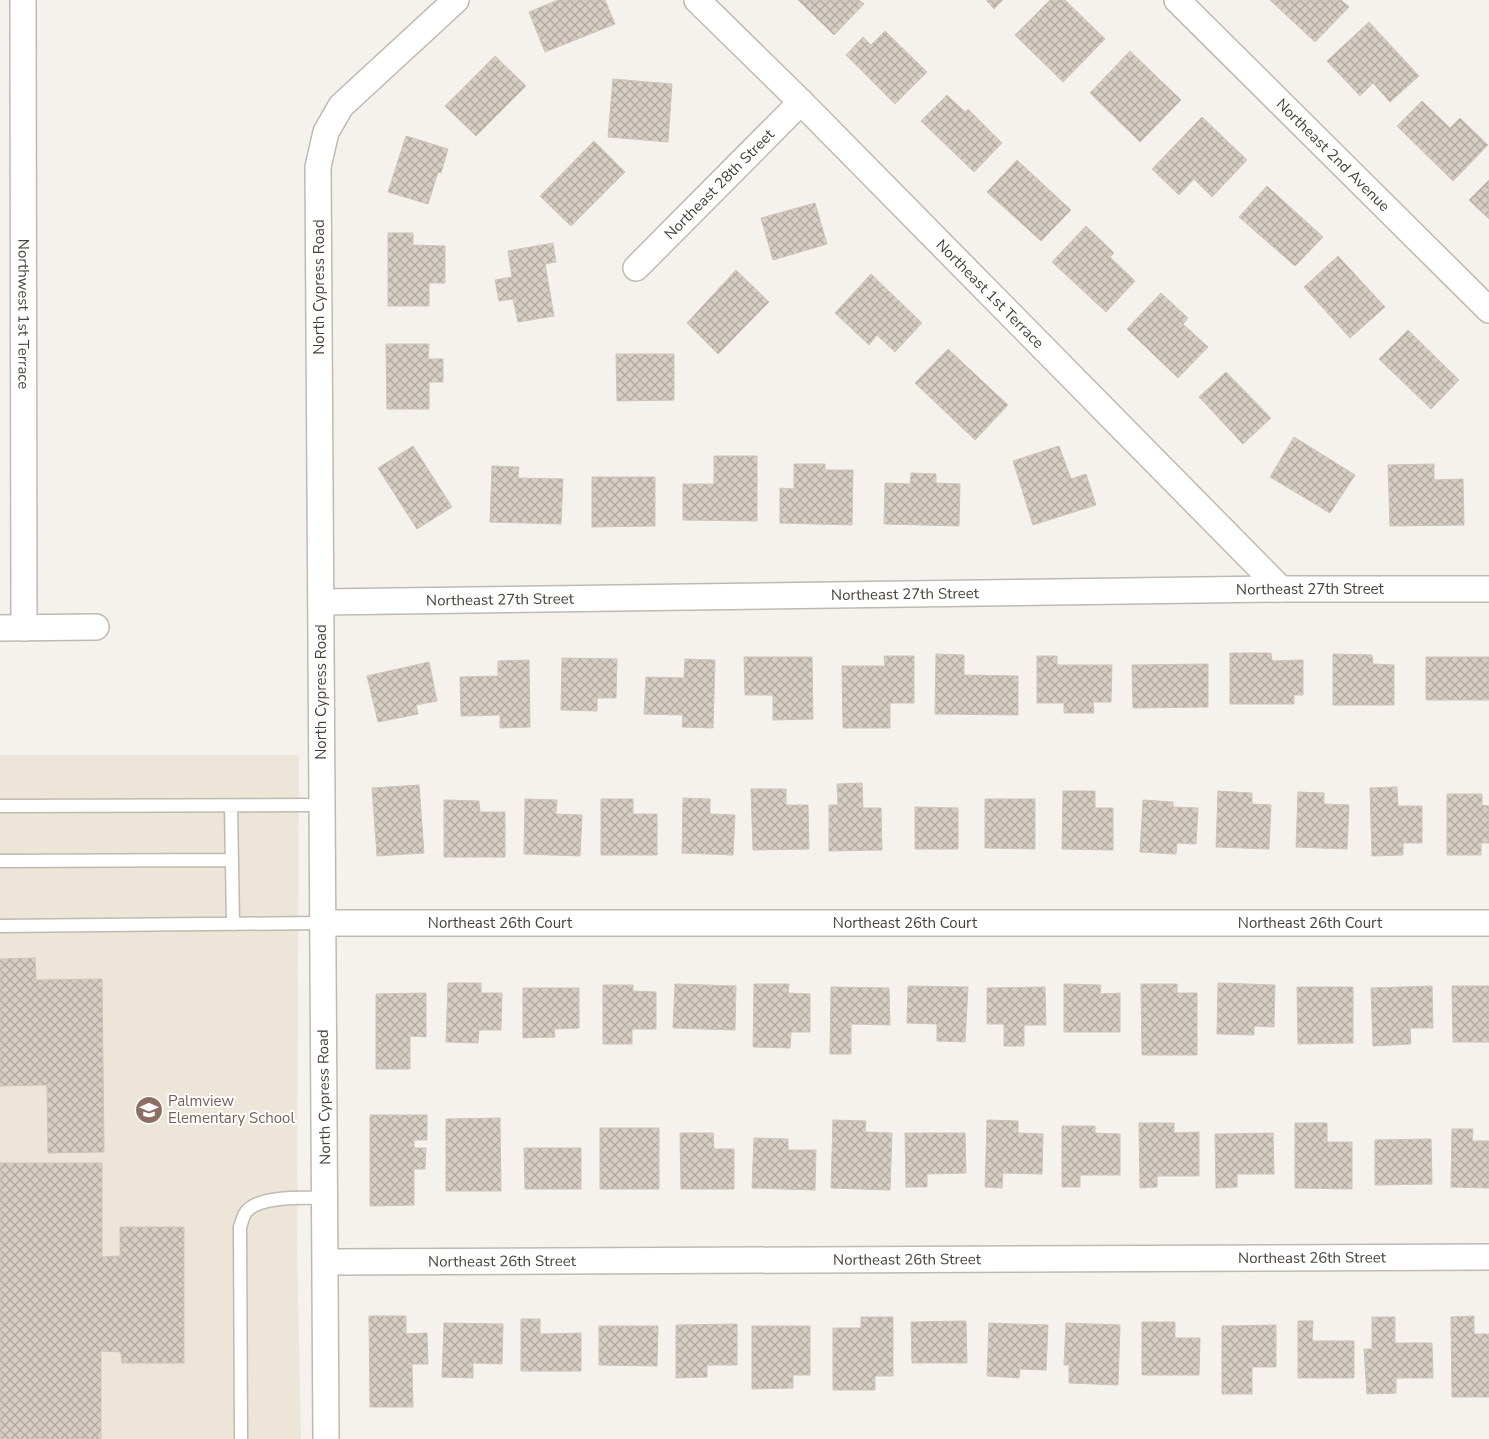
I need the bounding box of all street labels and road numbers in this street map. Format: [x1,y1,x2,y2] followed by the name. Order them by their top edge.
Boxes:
[1272,94,1394,216] street label: Northeast 2nd Avenue
[660,124,779,244] street label: Northeast 28th Street
[309,219,329,355] street label: North Cypress Road
[932,235,1048,353] street label: Northeast 1st Terrace
[13,239,34,389] street label: Northwest 1st Terrace
[1236,579,1385,600] street label: Northeast 27th Street
[831,583,980,605] street label: Northeast 27th Street
[426,589,575,611] street label: Northeast 27th Street
[311,624,331,760] street label: North Cypress Road
[428,913,573,933] street label: Northeast 26th Court
[833,913,978,933] street label: Northeast 26th Court
[1238,913,1383,933] street label: Northeast 26th Court
[313,1029,335,1165] street label: North Cypress Road
[1238,1247,1387,1268] street label: Northeast 26th Street
[833,1249,982,1270] street label: Northeast 26th Street
[428,1251,577,1272] street label: Northeast 26th Street

